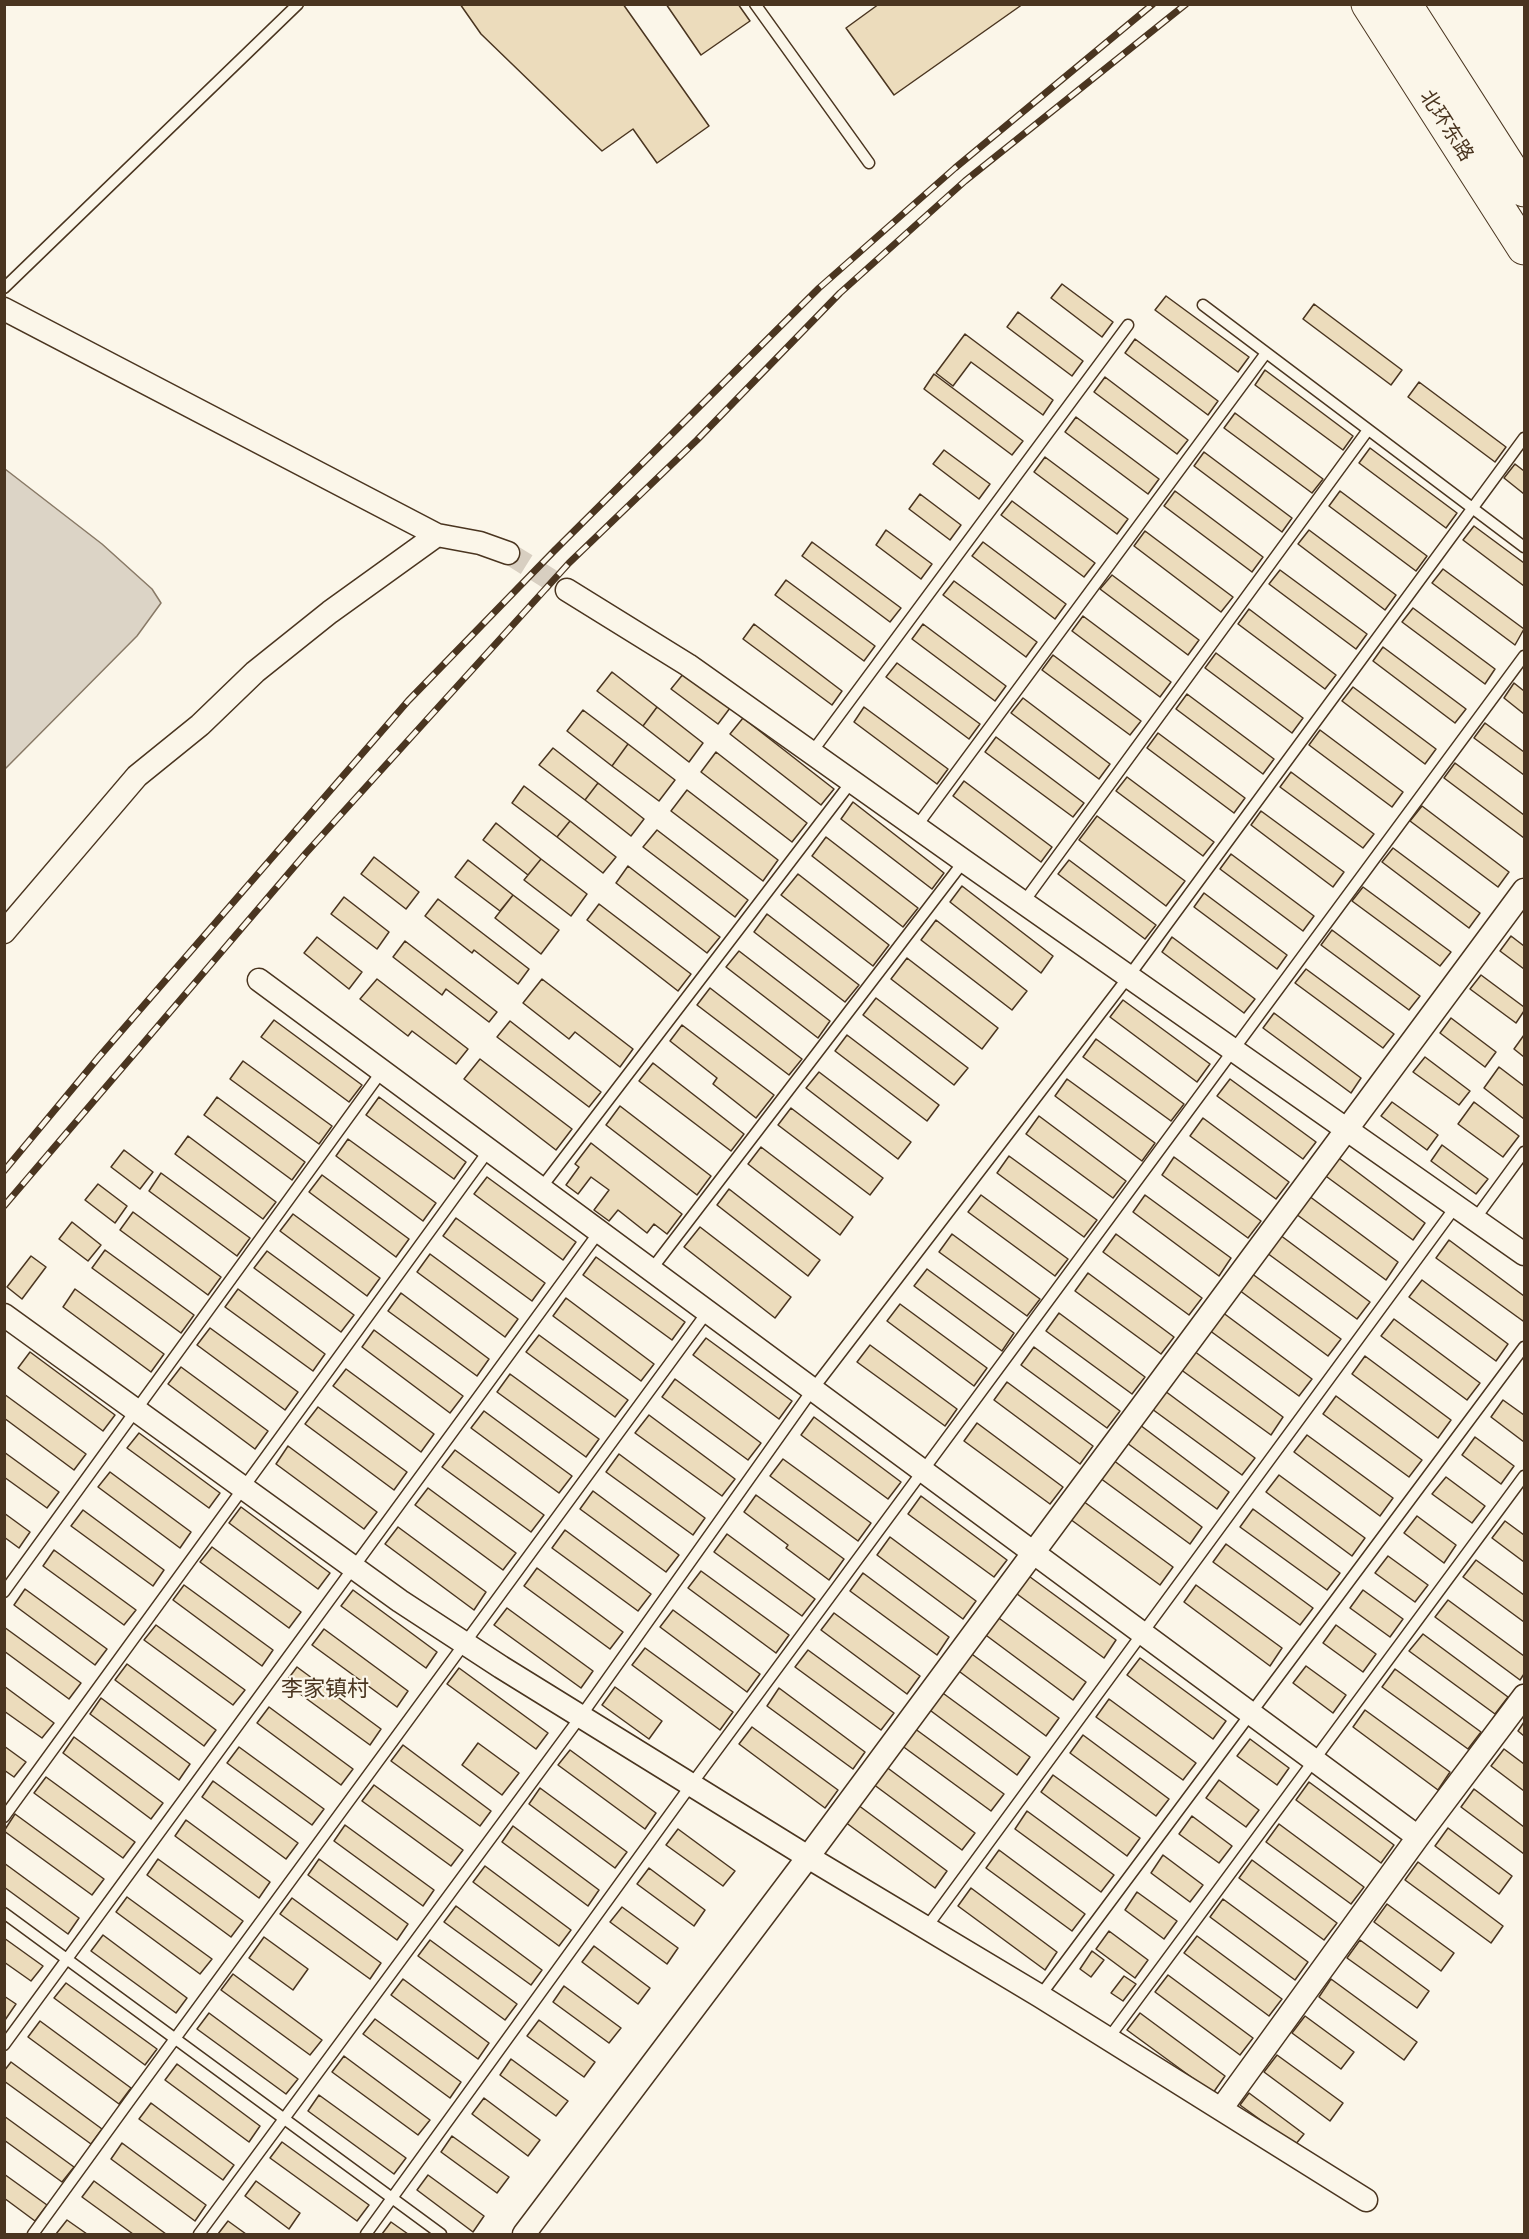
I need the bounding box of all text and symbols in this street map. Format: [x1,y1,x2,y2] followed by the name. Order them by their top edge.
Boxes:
[1414,86,1478,166] street label: 北环东路
[281,1677,369,1703] district label: 李家镇村

